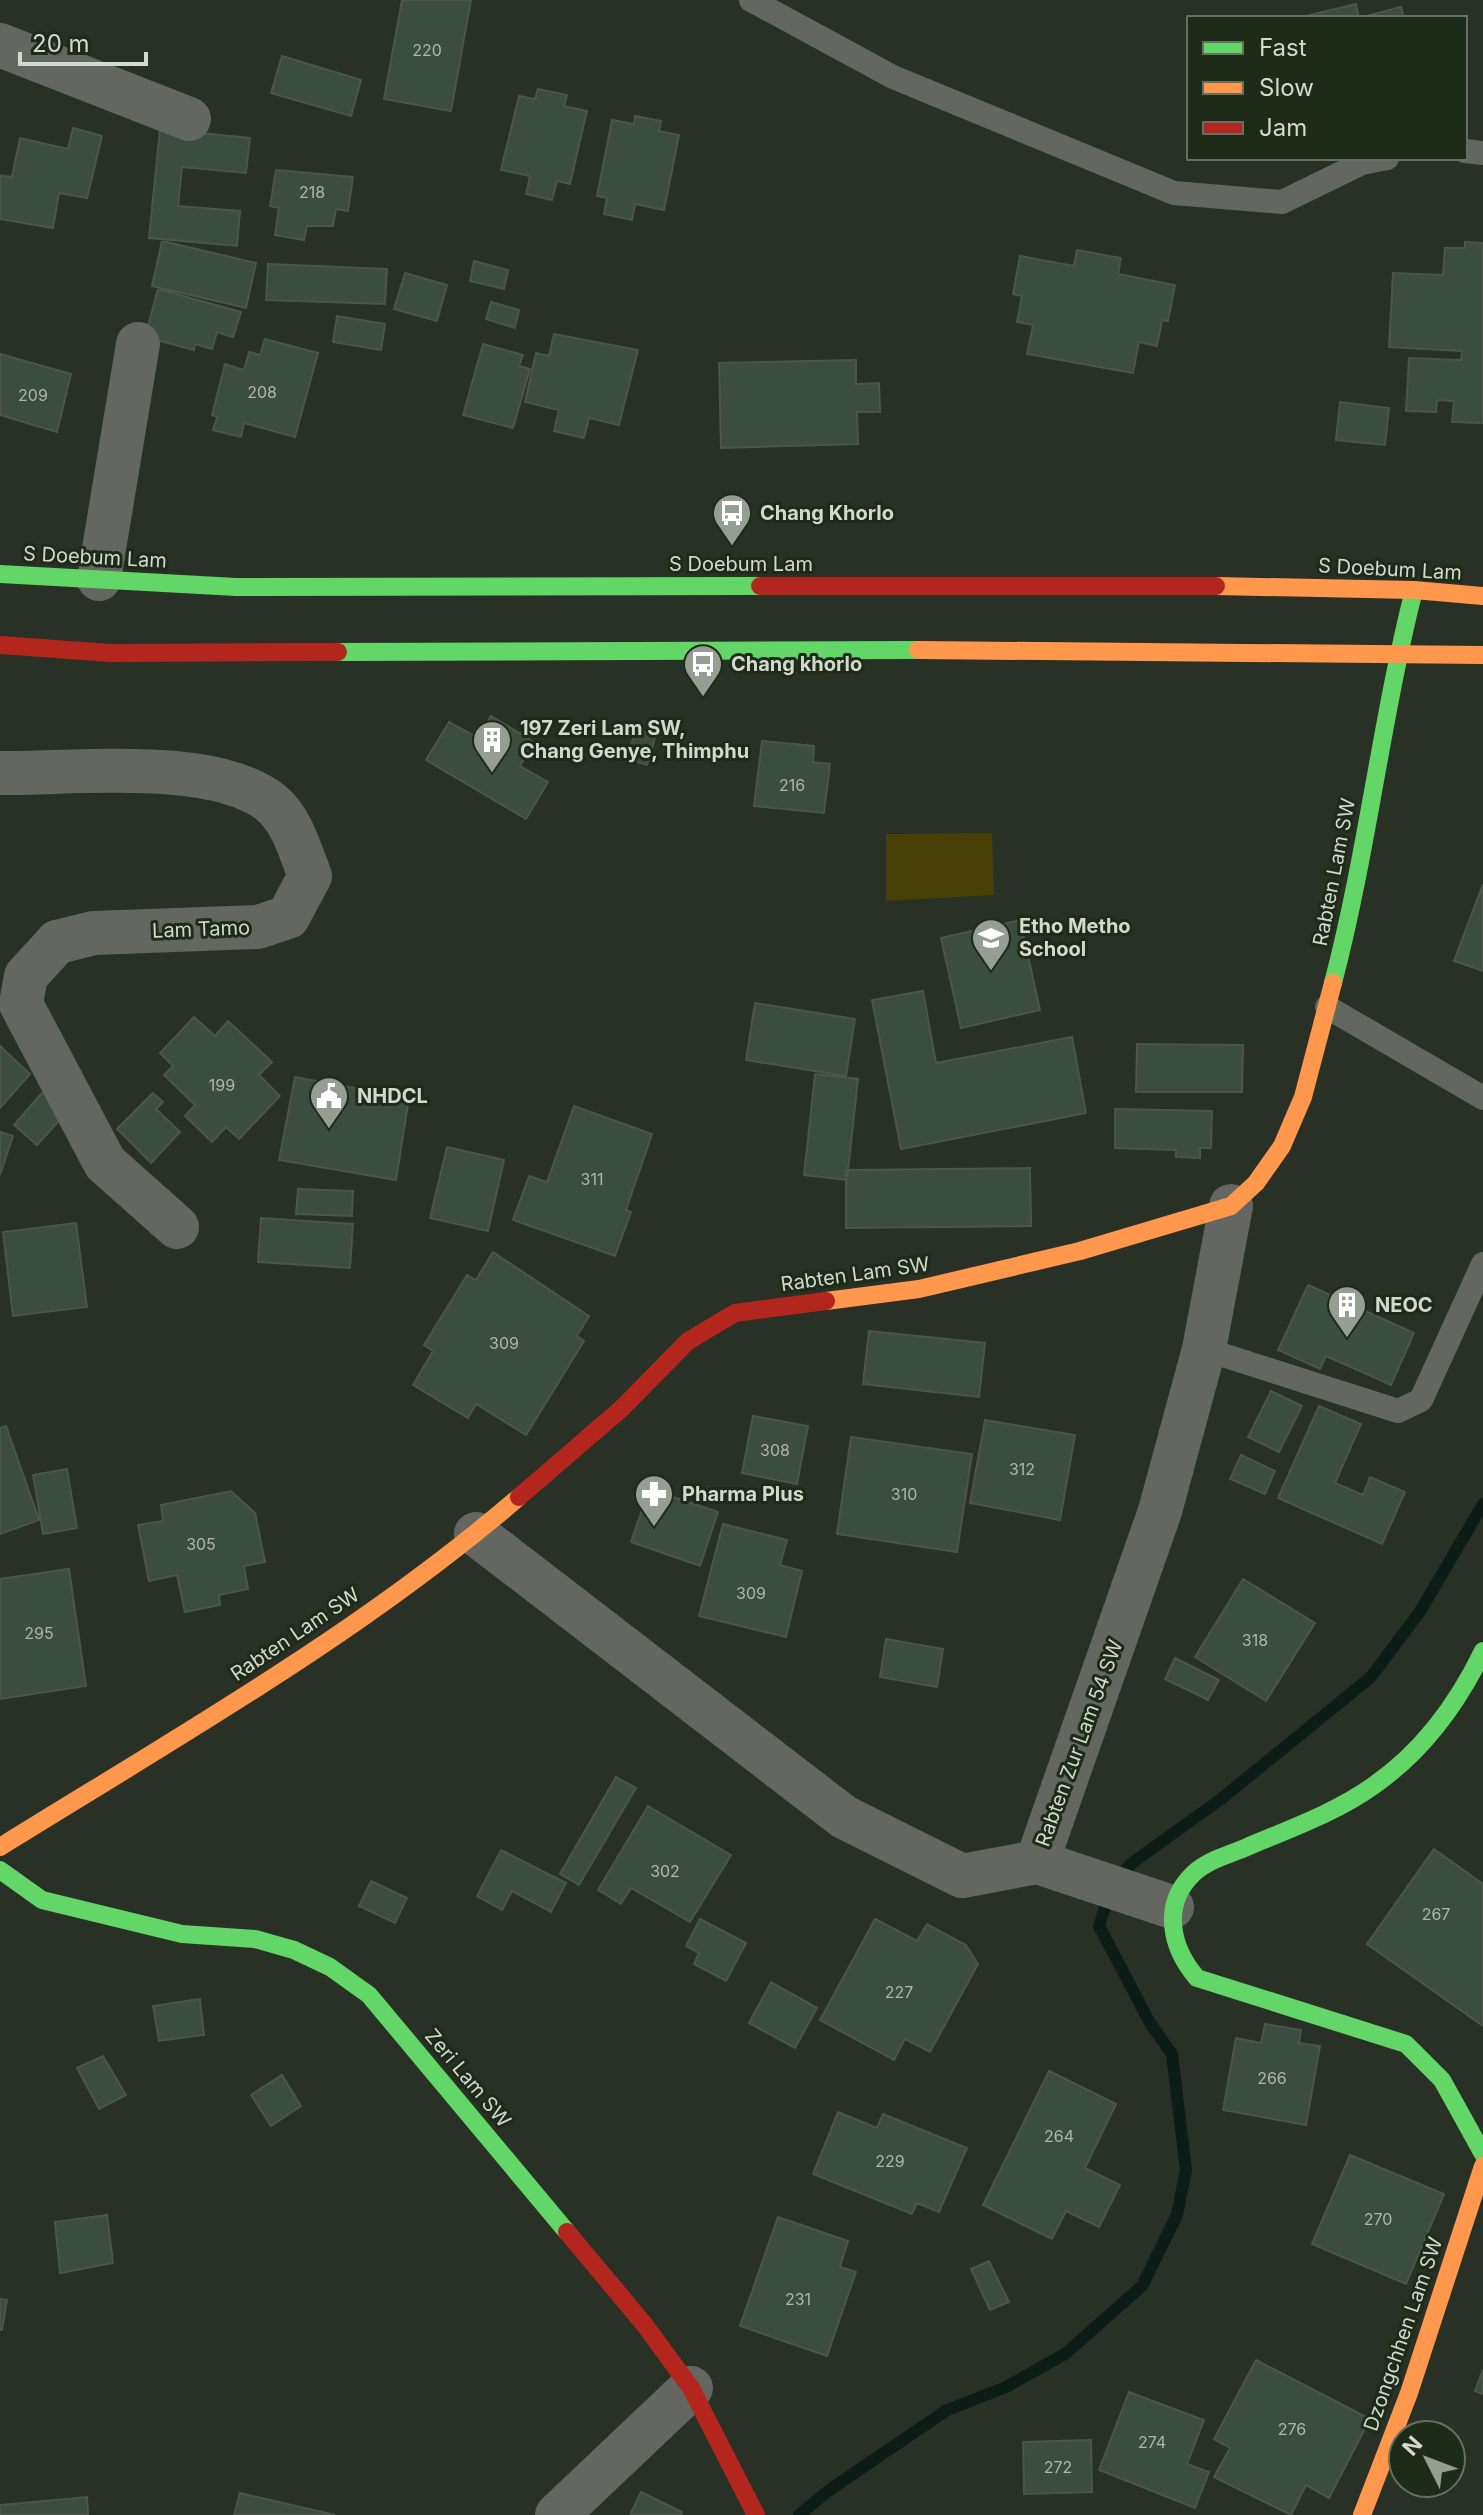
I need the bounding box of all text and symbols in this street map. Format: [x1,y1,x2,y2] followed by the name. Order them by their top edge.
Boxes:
[20,16,146,66] scale bar
[1187,16,1467,160] legend
[32,29,90,58] text: 20 m
[1259,33,1307,62] text: Fast
[412,40,442,60] house number: 220
[1259,73,1314,102] text: Slow
[1259,113,1307,142] text: Jam
[299,182,325,202] house number: 218
[247,382,277,402] house number: 208
[18,385,48,405] house number: 209
[711,492,753,547] bus stop icon: Chang Khorlo
[760,501,894,525] place label: Chang Khorlo
[23,541,167,573] street label: S Doebum Lam
[669,552,813,576] street label: S Doebum Lam
[1318,553,1462,585] street label: S Doebum Lam
[682,643,724,698] bus stop icon: Chang khorlo
[731,652,862,676] place label: Chang khorlo
[520,716,749,763] place label: 197 Zeri Lam SW, Chang Genye, Thimphu
[471,719,513,774] building icon: 197 Zeri Lam SW, Chang Genye, Thimphu
[779,775,805,795] house number: 216
[1308,796,1360,948] street label: Rabten Lam SW
[1019,914,1131,961] place label: Etho Metho School
[152,915,250,943] street label: Lam Tamo
[970,917,1012,972] school or university icon: Etho Metho School
[209,1075,235,1095] house number: 199
[308,1075,350,1130] public building icon: NHDCL
[357,1084,428,1108] place label: NHDCL
[581,1169,603,1189] house number: 311
[779,1252,931,1296] street label: Rabten Lam SW
[1326,1284,1368,1339] building icon: NEOC
[1375,1293,1433,1317] place label: NEOC
[489,1333,519,1353] house number: 309
[760,1440,790,1460] house number: 308
[1009,1459,1035,1479] house number: 312
[633,1473,675,1528] pharmacy icon: Pharma Plus
[682,1482,804,1506] place label: Pharma Plus
[891,1484,917,1504] house number: 310
[186,1534,216,1554] house number: 305
[226,1582,364,1686] street label: Rabten Lam SW
[736,1583,766,1603] house number: 309
[24,1623,54,1643] house number: 295
[1242,1630,1268,1650] house number: 318
[1030,1636,1128,1850] street label: Rabten Zur Lam 54 SW
[650,1861,680,1881] house number: 302
[1422,1904,1450,1924] house number: 267
[885,1982,913,2002] house number: 227
[420,2024,516,2132] street label: Zeri Lam SW
[1257,2068,1287,2088] house number: 266
[1044,2126,1074,2146] house number: 264
[875,2151,905,2171] house number: 229
[1364,2209,1392,2229] house number: 270
[1358,2234,1448,2434] street label: Dzongchhen Lam SW
[785,2289,811,2309] house number: 231
[1278,2419,1306,2439] house number: 276
[1387,2419,1467,2499] north arrow
[1397,2431,1427,2461] text: N
[1138,2432,1166,2452] house number: 274
[1044,2457,1072,2477] house number: 272

